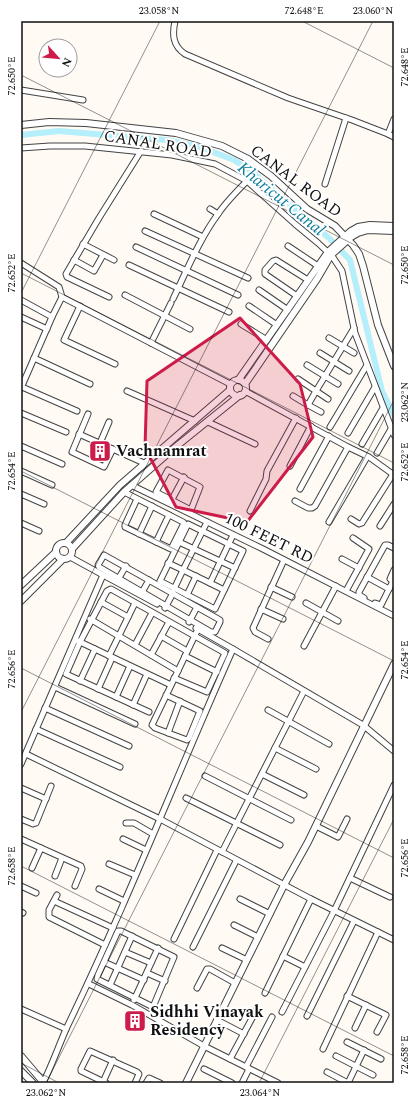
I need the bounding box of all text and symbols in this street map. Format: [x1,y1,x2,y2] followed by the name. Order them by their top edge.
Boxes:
[139,3,179,19] text: 23.058°N
[284,3,324,19] text: 72.648°E
[353,3,393,19] text: 23.060°N
[38,38,78,78] north arrow
[397,47,413,87] text: 72.648°E
[57,54,76,70] text: N
[4,56,20,96] text: 72.650°E
[102,124,214,164] street label: CANAL ROAD
[245,139,347,223] street label: CANAL ROAD
[231,155,331,243] water label: Kharicut Canal
[397,245,413,285] text: 72.650°E
[4,253,20,293] text: 72.652°E
[397,382,413,422] text: 23.062°N
[87,438,113,464] building icon: Vachnamrat
[116,439,207,463] place label: Vachnamrat
[397,442,413,482] text: 72.652°E
[4,451,20,491] text: 72.654°E
[220,506,318,570] street label: 100 FEET RD
[397,640,413,680] text: 72.654°E
[4,649,20,689] text: 72.656°E
[397,838,413,878] text: 72.656°E
[4,846,20,886] text: 72.658°E
[150,1000,264,1042] place label: Sidhhi Vinayak Residency
[122,1008,148,1034] building icon: Sidhhi Vinayak Residency
[397,1035,413,1075] text: 72.658°E
[26,1085,66,1101] text: 23.062°N
[240,1085,280,1101] text: 23.064°N

